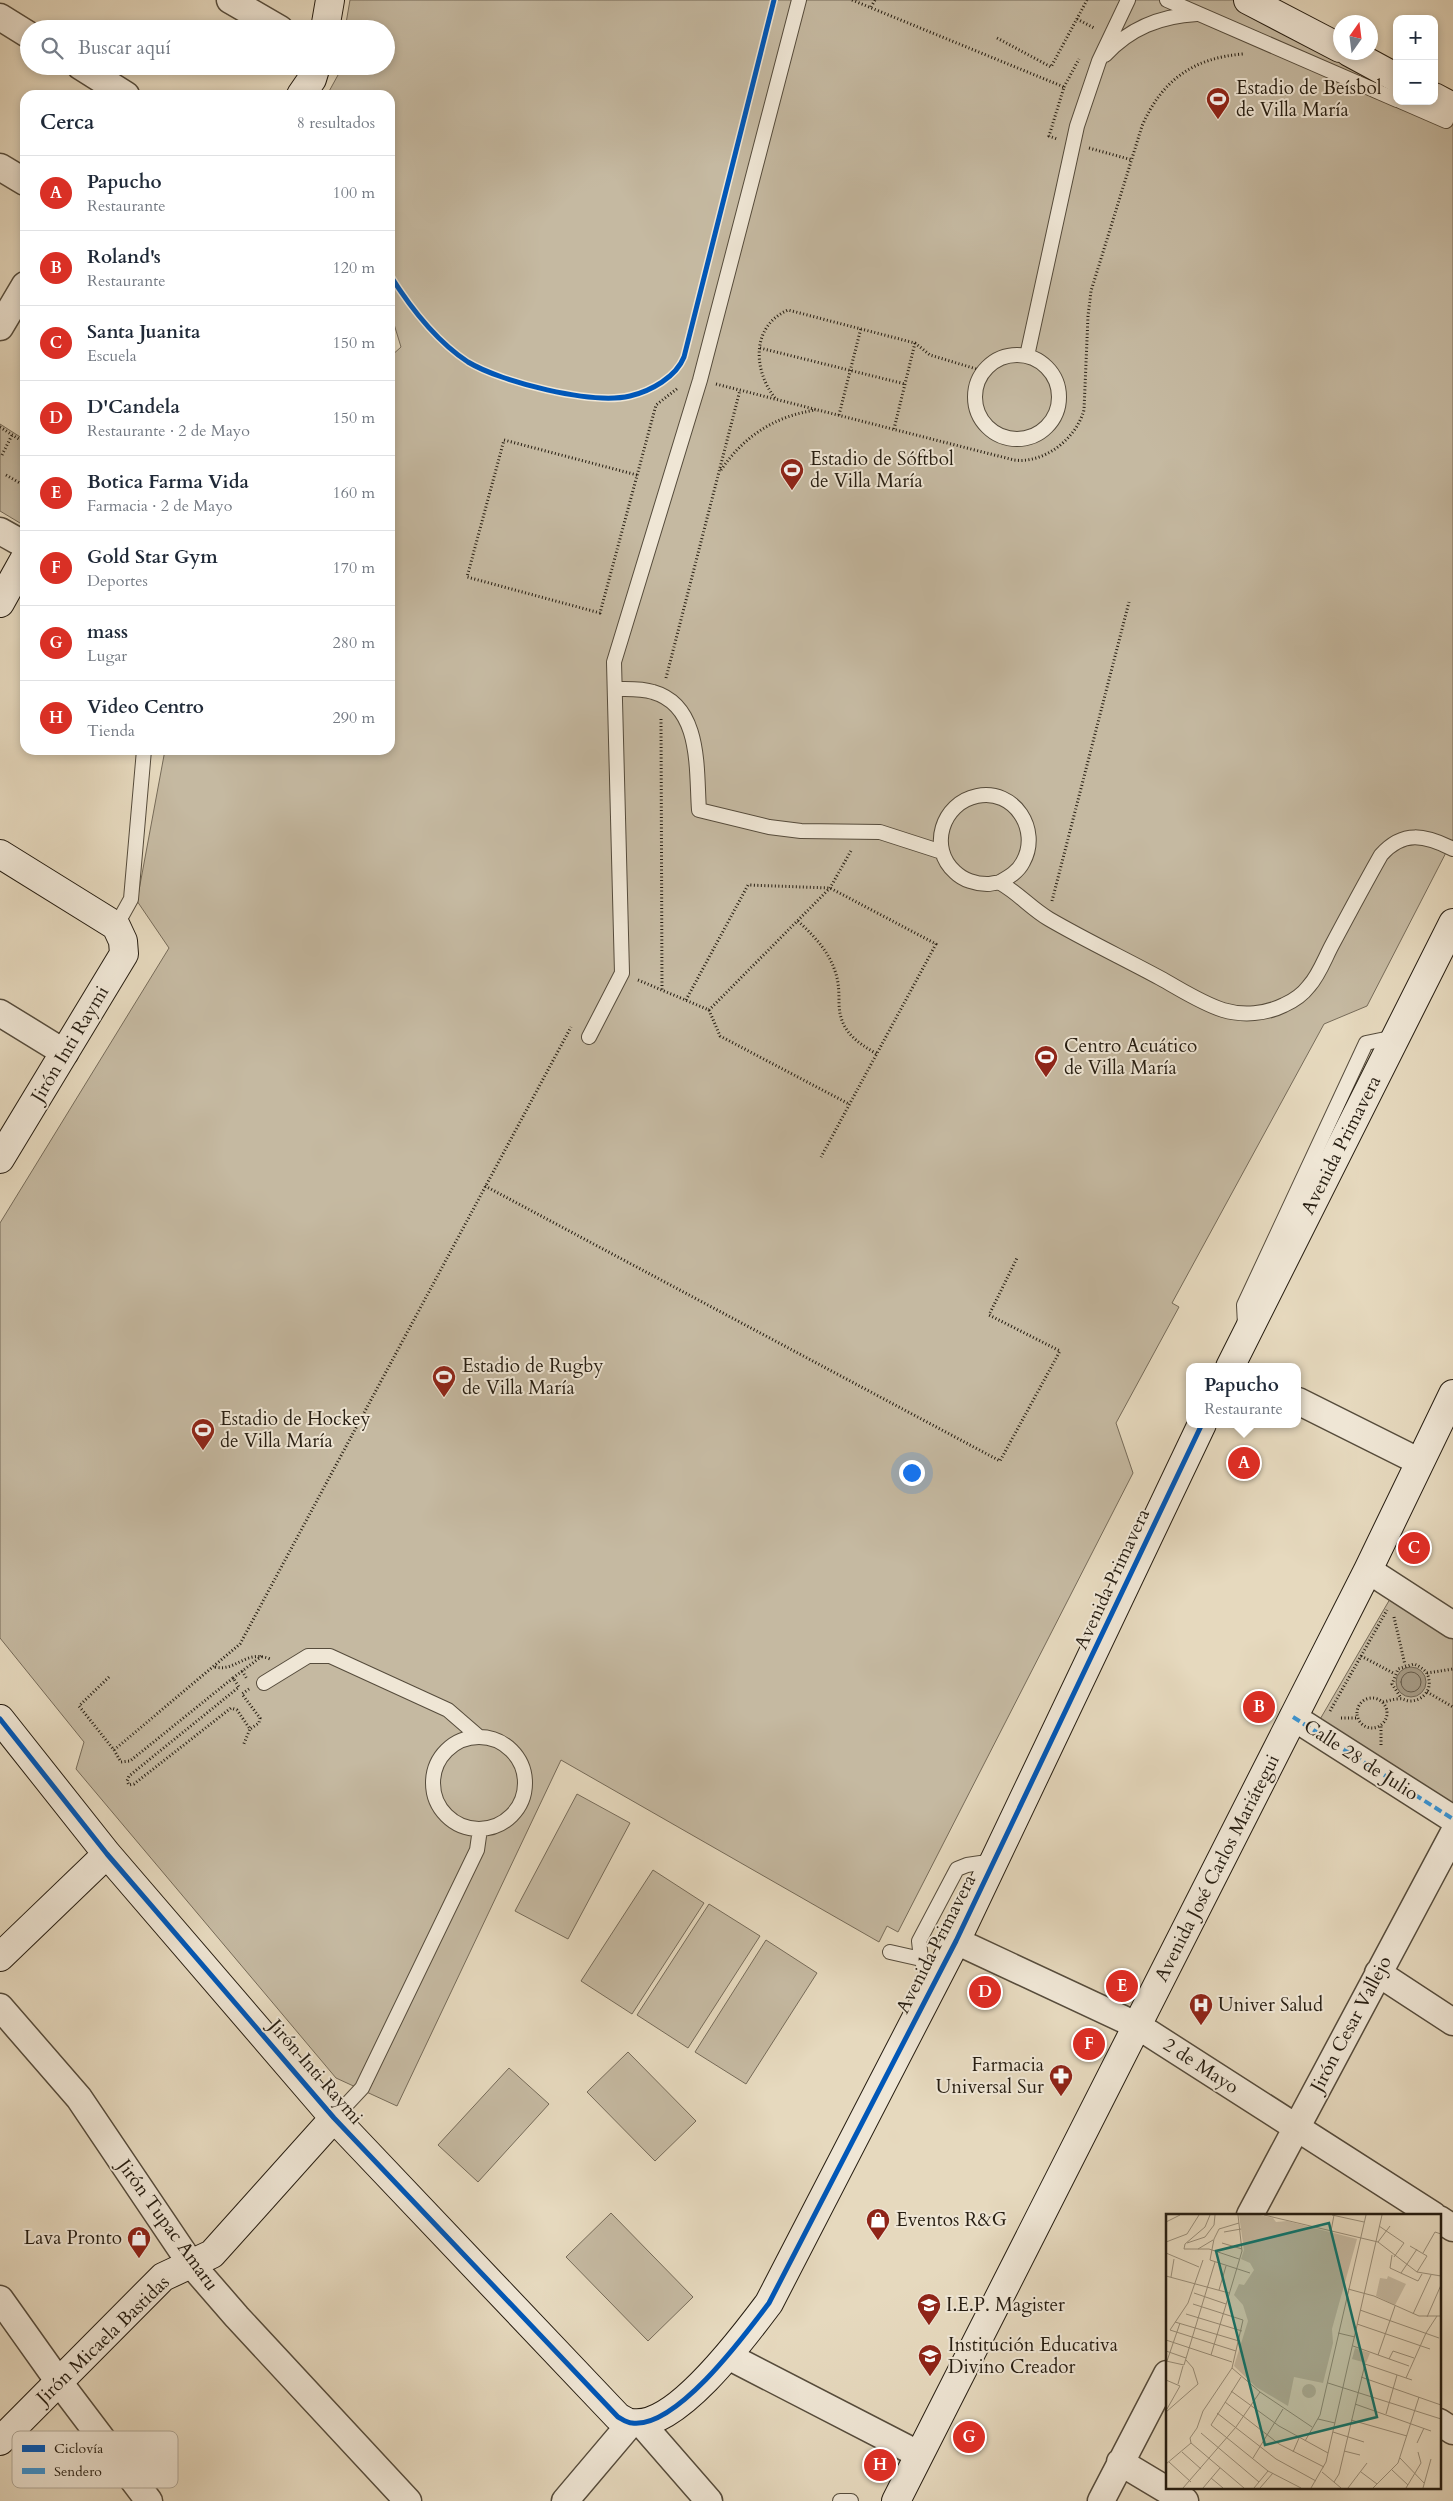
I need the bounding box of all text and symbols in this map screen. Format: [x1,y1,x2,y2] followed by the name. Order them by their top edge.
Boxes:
[1333,15,1378,60] north arrow
[1393,15,1438,105] map controls
[1393,15,1438,60] button: +
[20,20,395,75] search box
[38,34,66,62] icon: search
[78,35,171,61] text: Buscar aquí
[1393,60,1438,105] button: −
[1236,75,1382,123] place label: Estadio de Beísbol de Villa María
[1205,86,1231,120] sports icon: Estadio de Beísbol de Villa María
[40,108,94,137] text: Cerca
[297,112,375,134] text: 8 resultados
[87,169,162,195] text: Papucho
[50,182,62,204] text: A
[333,182,375,204] text: 100 m
[87,195,166,217] text: Restaurante
[87,244,161,270] text: Roland's
[50,257,62,279] text: B
[333,257,375,279] text: 120 m
[87,270,166,292] text: Restaurante
[87,319,201,345] text: Santa Juanita
[50,332,62,354] text: C
[333,332,375,354] text: 150 m
[87,345,137,367] text: Escuela
[87,394,180,420] text: D'Candela
[49,407,63,429] text: D
[333,407,375,429] text: 150 m
[87,420,250,442] text: Restaurante · 2 de Mayo
[810,446,954,494] place label: Estadio de Sóftbol de Villa María
[779,457,805,491] sports icon: Estadio de Sóftbol de Villa María
[87,469,249,495] text: Botica Farma Vida
[51,482,61,504] text: E
[333,482,375,504] text: 160 m
[87,495,232,517] text: Farmacia · 2 de Mayo
[87,544,218,570] text: Gold Star Gym
[51,557,61,579] text: F
[333,557,375,579] text: 170 m
[87,570,148,592] text: Deportes
[87,619,128,645] text: mass
[49,632,63,654] text: G
[333,632,375,654] text: 280 m
[87,645,127,667] text: Lugar
[87,694,204,720] text: Video Centro
[49,707,63,729] text: H
[333,707,375,729] text: 290 m
[87,720,135,742] text: Tienda
[23,981,115,1110] street label: Jirón Inti Raymi
[1064,1033,1197,1081] place label: Centro Acuático de Villa María
[1033,1044,1059,1078] sports icon: Centro Acuático de Villa María
[1295,1071,1387,1219] street label: Avenida Primavera
[462,1353,603,1401] place label: Estadio de Rugby de Villa María
[1186,1363,1301,1428] popup
[431,1364,457,1398] sports icon: Estadio de Rugby de Villa María
[1204,1372,1279,1398] text: Papucho
[1204,1398,1283,1420] text: Restaurante
[220,1406,371,1454] place label: Estadio de Hockey de Villa María
[190,1417,216,1451] sports icon: Estadio de Hockey de Villa María
[1228,1444,1260,1482] pin: A
[899,1460,925,1486] your location
[1068,1504,1156,1654] street label: Avenida Primavera
[1398,1529,1430,1567] pin: C
[1243,1688,1275,1726] pin: B
[1299,1713,1423,1807] street label: Calle 28 de Julio
[1148,1750,1286,1986] street label: Avenida José Carlos Mariátegui
[890,1870,982,2018] street label: Avenida Primavera
[1303,1951,1398,2099] street label: Jirón Cesar Vallejo
[1106,1967,1138,2005] pin: E
[969,1973,1001,2011] pin: D
[1188,1992,1214,2026] hospital icon: Univer Salud
[1218,1992,1323,2018] place label: Univer Salud
[261,2012,369,2130] street label: Jirón Inti Raymi
[1073,2025,1105,2063] pin: F
[1158,2032,1244,2100] street label: 2 de Mayo
[936,2052,1044,2100] place label: Farmacia Universal Sur
[1048,2063,1074,2097] pharmacy icon: Farmacia Universal Sur
[110,2152,225,2296] street label: Jirón Tupac Amaru
[865,2207,891,2241] shop icon: Eventos R&G
[896,2207,1007,2233] place label: Eventos R&G
[1166,2214,1440,2488] inset map
[24,2225,122,2251] place label: Lava Pronto
[126,2225,152,2259] shop icon: Lava Pronto
[29,2270,175,2412] street label: Jirón Micaela Bastidas
[916,2292,942,2326] school or university icon: I.E.P. Magister
[946,2292,1065,2318] place label: I.E.P. Magister
[948,2332,1118,2380] place label: Institución Educativa Divino Creador
[917,2343,943,2377] school or university icon: Institución Educativa Divino Creador
[953,2418,985,2456] pin: G
[12,2431,178,2488] legend
[54,2439,103,2458] text: Ciclovía
[864,2446,896,2484] pin: H
[54,2462,102,2481] text: Sendero

